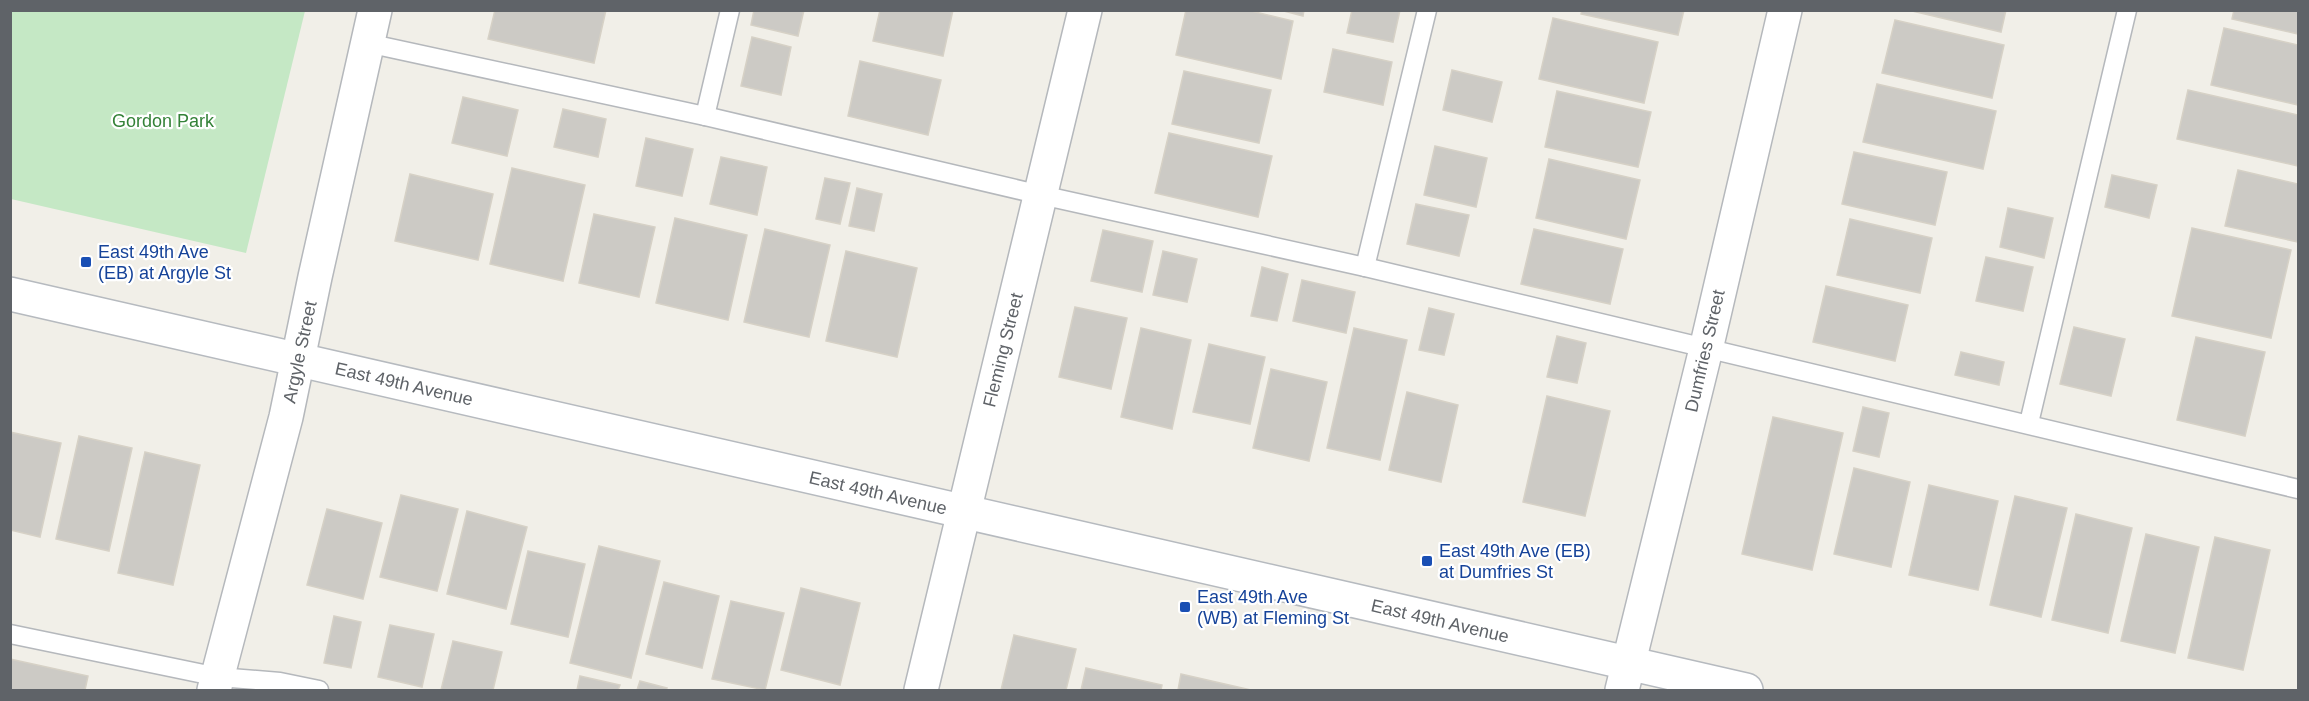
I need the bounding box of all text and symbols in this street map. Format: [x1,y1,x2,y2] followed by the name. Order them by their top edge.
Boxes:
[112,111,215,131] park label: Gordon Park
[98,242,231,283] place label: East 49th Ave (EB) at Argyle St
[79,255,93,269] marker: East 49th Ave (EB) at Argyle St
[1681,288,1729,414] street label: Dumfries Street
[979,291,1027,409] street label: Fleming Street
[279,299,321,405] street label: Argyle Street
[333,358,475,410] street label: East 49th Avenue
[807,467,949,519] street label: East 49th Avenue
[1439,541,1591,582] place label: East 49th Ave (EB) at Dumfries St
[1420,554,1434,568] marker: East 49th Ave (EB) at Dumfries St
[1197,587,1349,628] place label: East 49th Ave (WB) at Fleming St
[1369,595,1511,647] street label: East 49th Avenue
[1178,600,1192,614] marker: East 49th Ave (WB) at Fleming St

